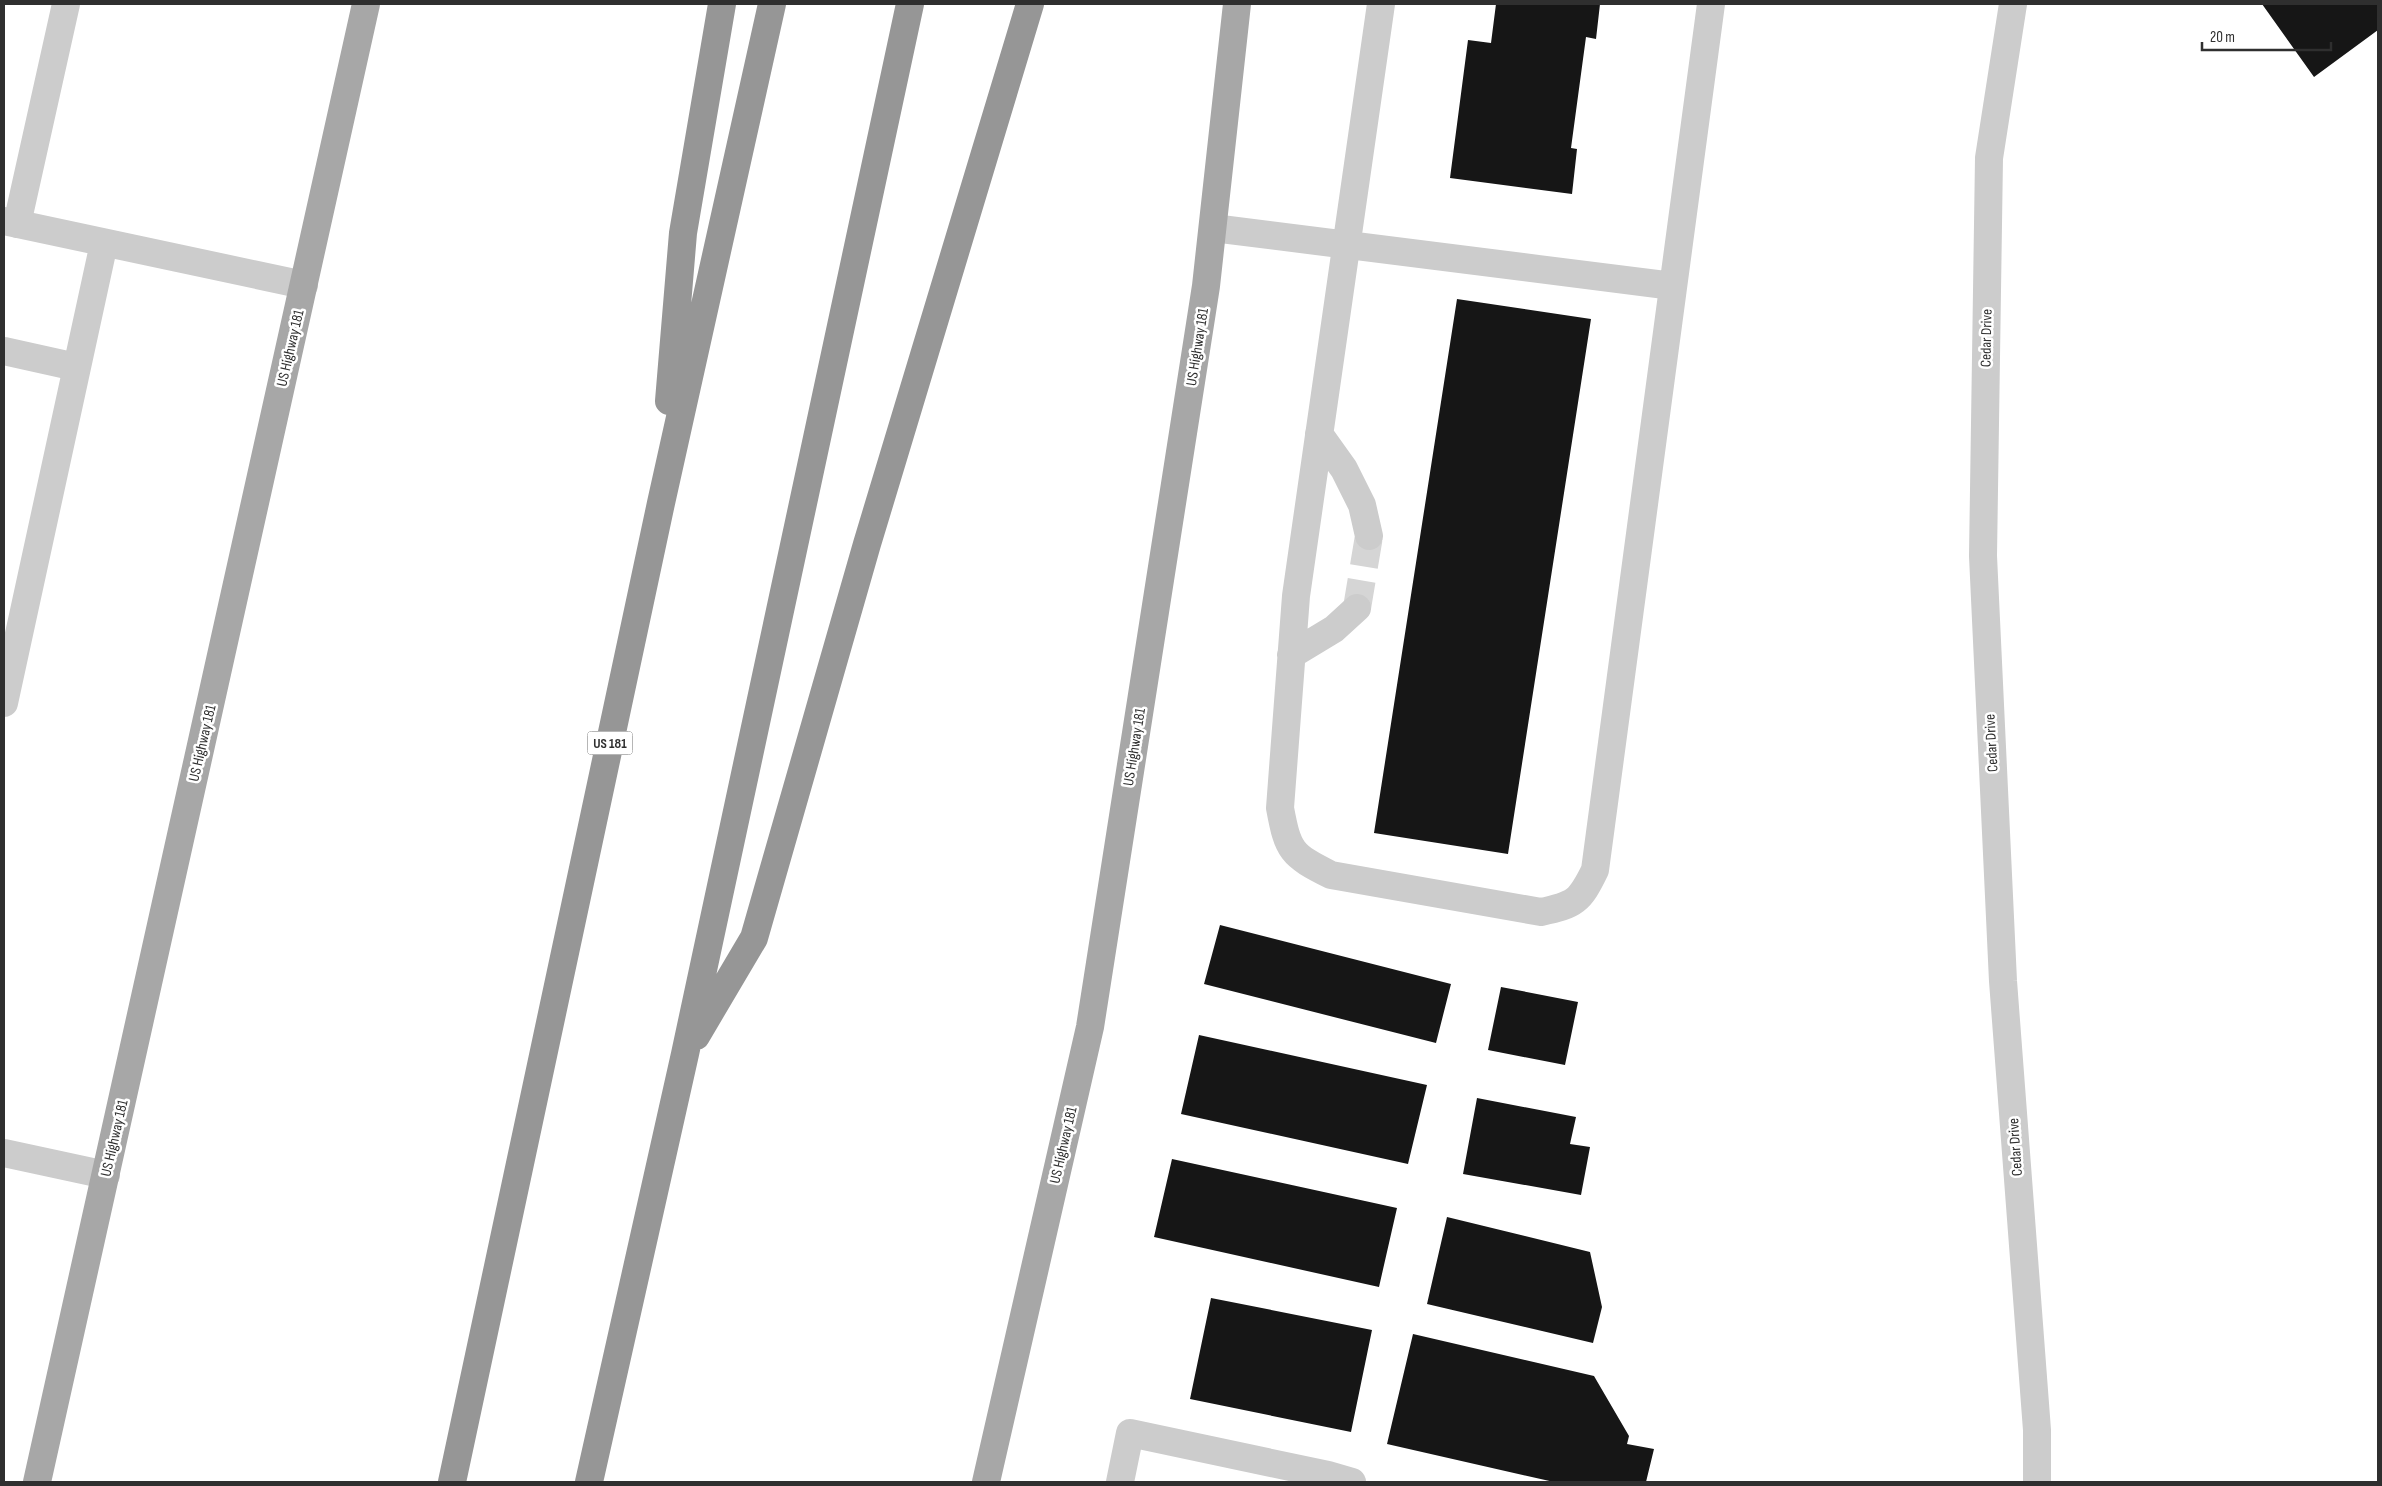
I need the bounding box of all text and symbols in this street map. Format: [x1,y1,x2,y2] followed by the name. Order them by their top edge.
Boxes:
[2202,20,2331,52] scale bar
[2210,28,2235,47] text: 20 m
[1182,306,1213,387] street label: US Highway 181
[272,307,309,388] street label: US Highway 181
[1976,309,1997,367] street label: Cedar Drive
[184,702,221,783] street label: US Highway 181
[1119,706,1150,787] street label: US Highway 181
[1980,713,2003,772] street label: Cedar Drive
[588,731,632,754] road number: US 181
[96,1097,133,1178] street label: US Highway 181
[1045,1104,1082,1185] street label: US Highway 181
[2004,1117,2027,1177] street label: Cedar Drive

